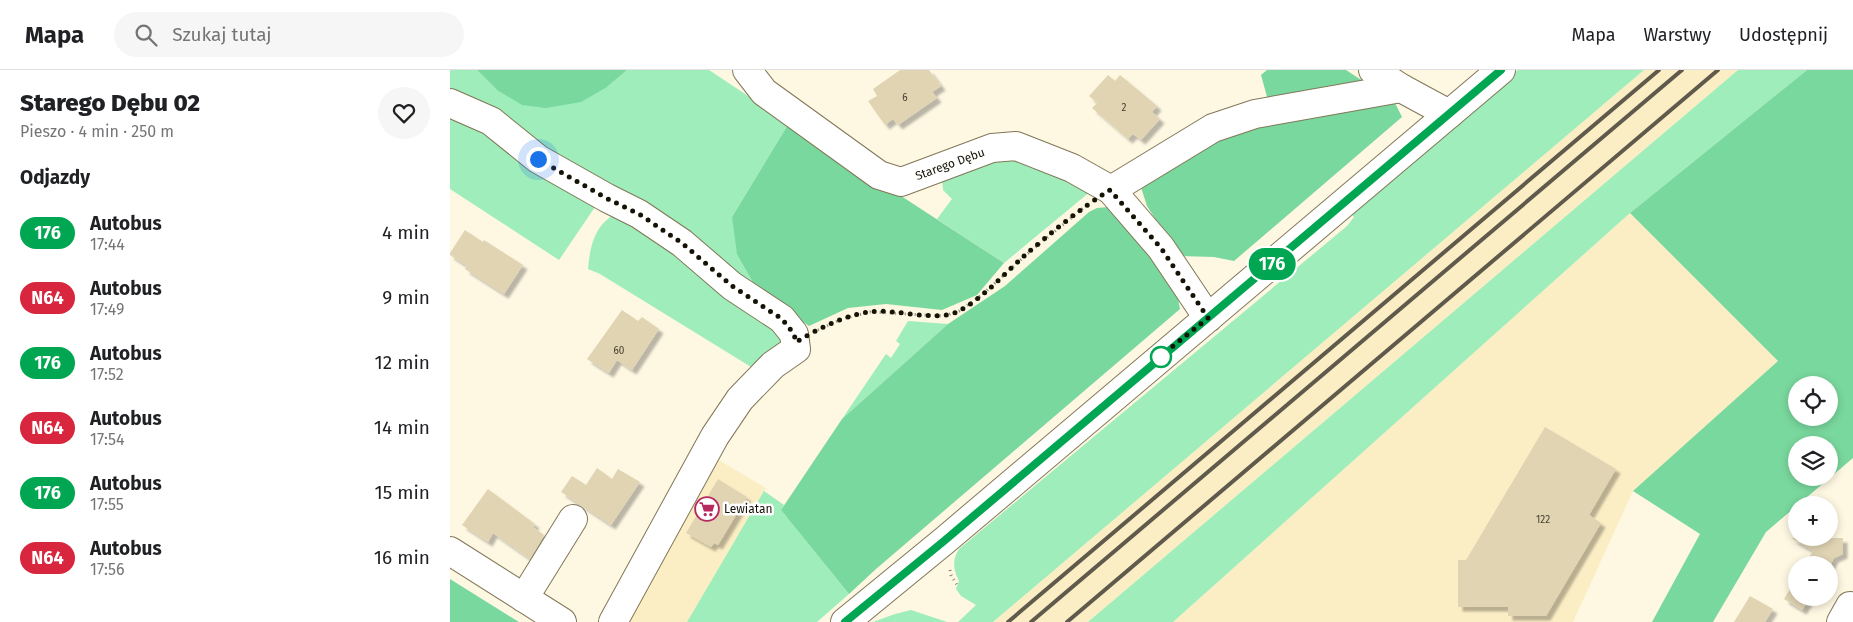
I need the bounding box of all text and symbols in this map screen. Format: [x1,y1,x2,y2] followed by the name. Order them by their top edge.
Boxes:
[114,12,464,57] search box
[25,21,84,49] text: Mapa
[132,21,160,49] icon: search
[172,23,272,46] text: Szukaj tutaj
[1571,24,1616,46] text: Mapa
[1644,24,1711,46] text: Warstwy
[1739,24,1828,46] text: Udostępnij
[378,87,430,139] button: heart
[20,89,200,117] text: Starego Dębu 02
[902,92,908,104] house number: 6
[1122,102,1127,114] house number: 2
[20,122,174,141] text: Pieszo · 4 min · 250 m
[913,145,987,183] street label: Starego Dębu
[526,147,551,172] your location
[20,166,90,189] text: Odjazdy
[90,212,162,235] text: Autobus
[382,221,430,244] text: 4 min
[34,222,61,244] text: 176
[90,235,125,254] text: 17:44
[1243,248,1301,280] line badge: 176
[1259,253,1285,275] text: 176
[90,277,162,300] text: Autobus
[382,286,430,309] text: 9 min
[31,287,64,309] text: N64
[90,300,124,319] text: 17:49
[90,342,162,365] text: Autobus
[614,345,625,357] house number: 60
[1150,346,1172,368] unlabelled marker
[375,351,430,374] text: 12 min
[34,352,61,374] text: 176
[90,365,124,384] text: 17:52
[1788,376,1838,606] map controls
[1788,376,1838,426] button: locate
[90,407,162,430] text: Autobus
[374,416,430,439] text: 14 min
[31,417,64,439] text: N64
[90,430,124,449] text: 17:54
[1788,436,1838,486] button: layers
[90,472,162,495] text: Autobus
[374,481,430,504] text: 15 min
[34,482,61,504] text: 176
[90,495,124,514] text: 17:55
[694,496,720,522] supermarket icon: Lewiatan
[1788,496,1838,546] button: +
[724,502,773,516] place label: Lewiatan
[1536,514,1550,526] house number: 122
[90,537,162,560] text: Autobus
[374,546,430,569] text: 16 min
[31,547,64,569] text: N64
[1788,556,1838,606] button: −
[90,560,124,579] text: 17:56

